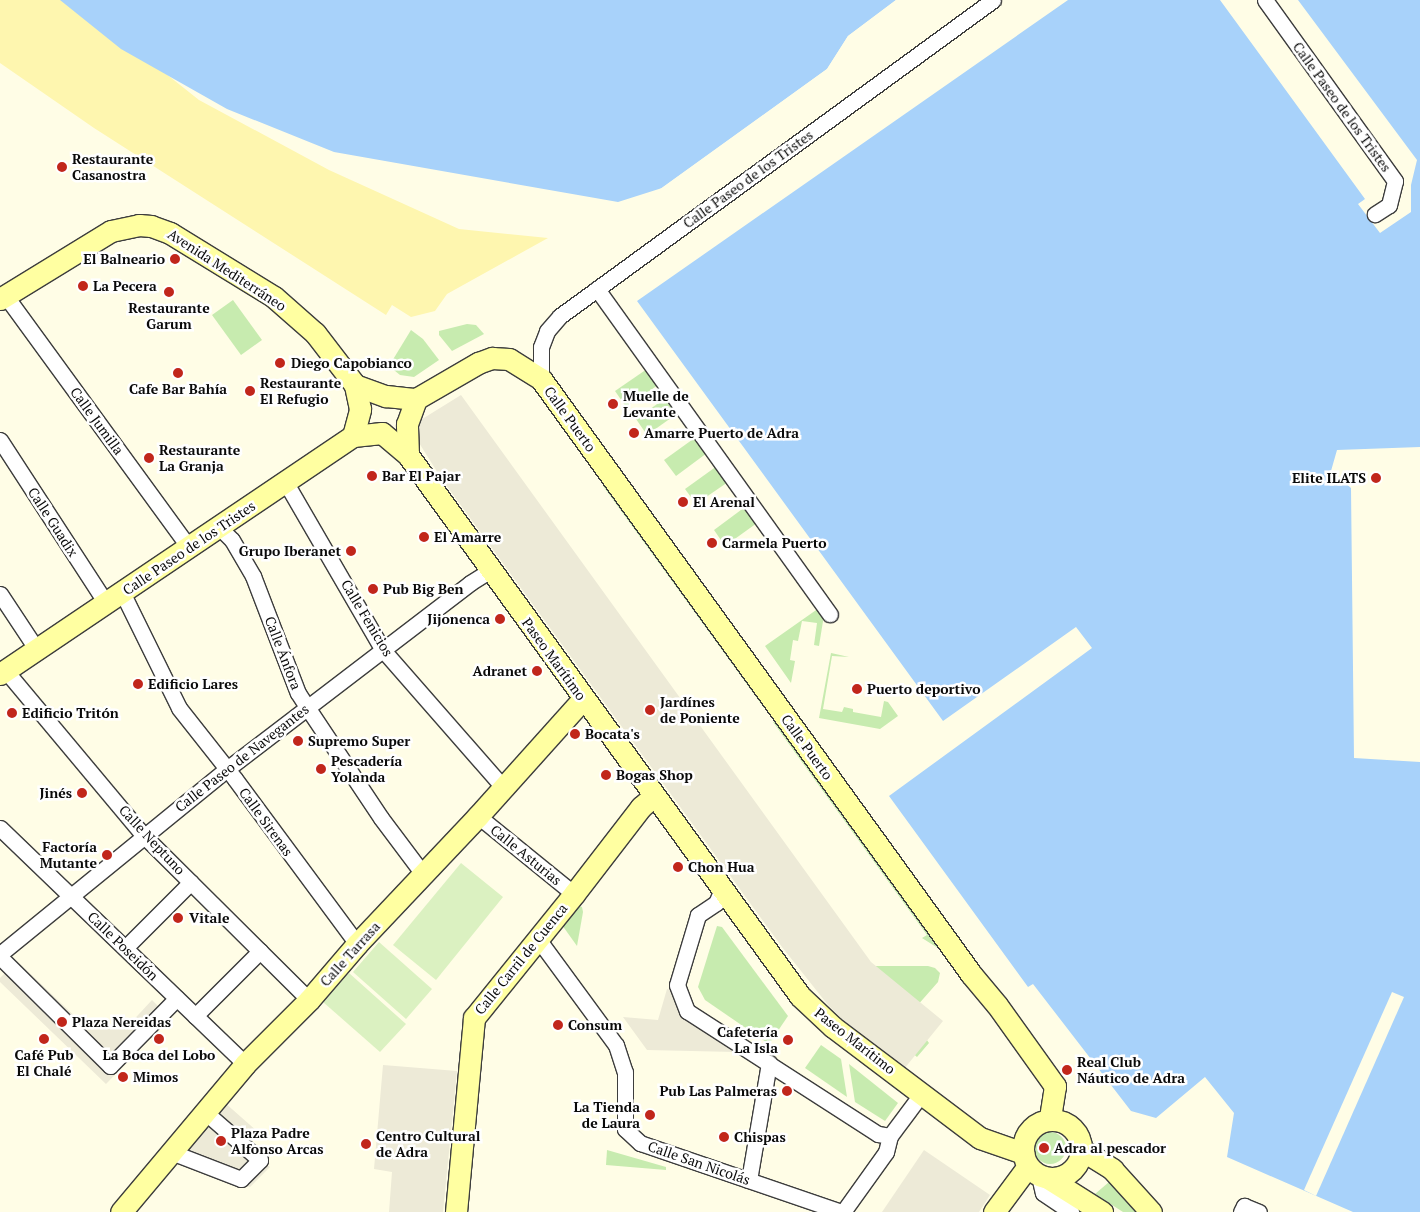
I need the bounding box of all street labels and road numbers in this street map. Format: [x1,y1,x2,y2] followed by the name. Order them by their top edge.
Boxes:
[1289,39,1395,175] street label: Calle Paseo de los Tristes
[680,126,816,232] street label: Calle Paseo de los Tristes
[165,226,289,314] street label: Avenida Mediterráneo
[541,383,599,455] street label: Calle Puerto
[67,384,127,458] street label: Calle Jumilla
[24,484,82,560] street label: Calle Guadix
[119,497,259,599] street label: Calle Paseo de los Tristes
[337,577,397,659] street label: Calle Fenicios
[261,614,305,692] street label: Calle Ánfora
[518,615,590,703] street label: Paseo Marítimo
[172,701,312,815] street label: Calle Paseo de Navegantes
[778,711,836,783] street label: Calle Puerto
[236,784,296,860] street label: Calle Sirenas
[115,802,189,878] street label: Calle Neptuno
[487,821,565,889] street label: Calle Asturias
[471,900,571,1018] street label: Calle Carril de Cuenca
[84,908,162,984] street label: Calle Poseidón
[317,918,383,990] street label: Calle Tarrasa
[811,1004,899,1078] street label: Paseo Marítimo
[646,1138,752,1188] street label: Calle San Nicolás

